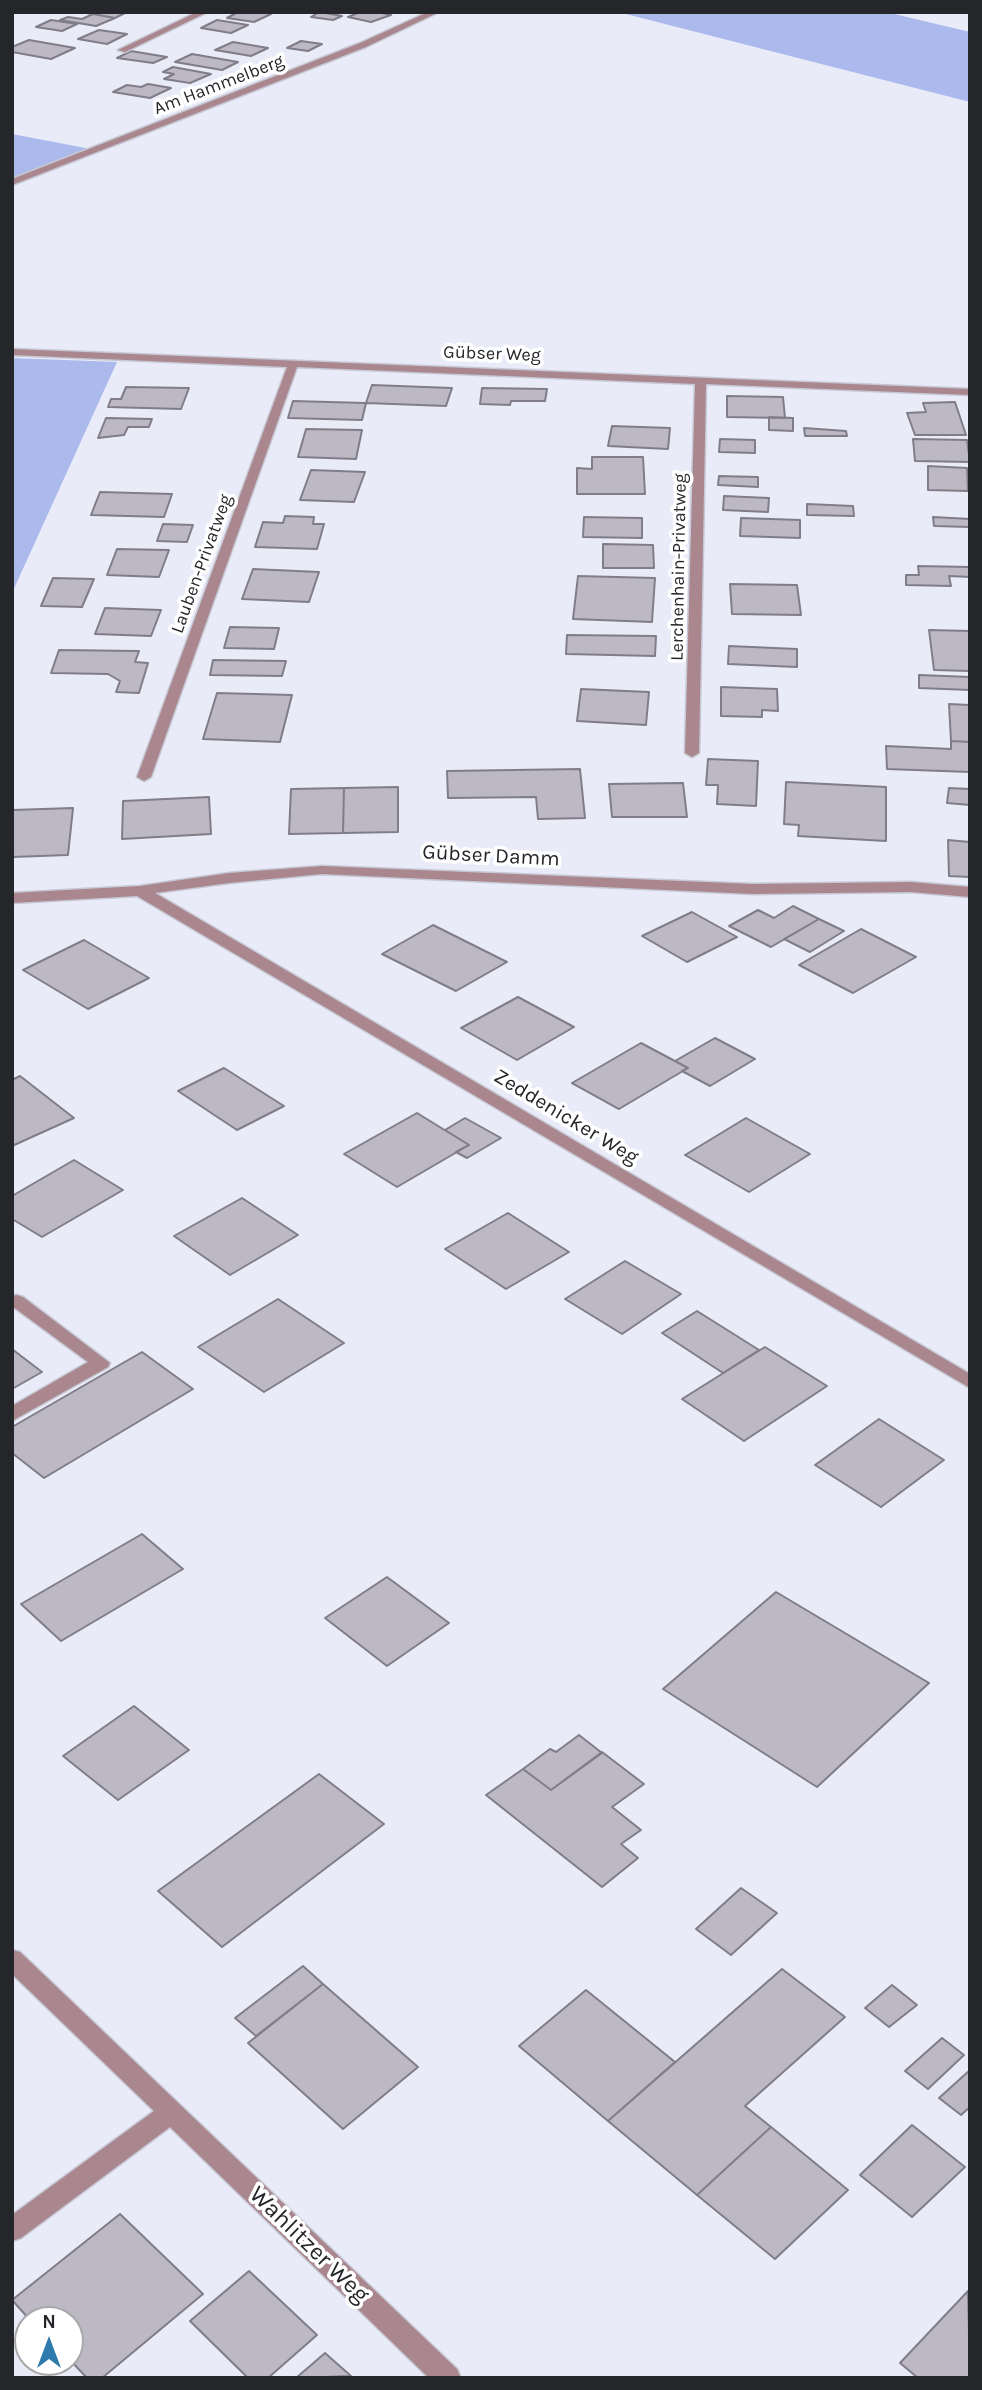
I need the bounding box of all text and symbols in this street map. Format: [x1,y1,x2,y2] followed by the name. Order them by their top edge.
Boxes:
[151,50,287,120] street label: Am Hammelberg
[443,342,541,366] street label: Gübser Weg
[667,473,691,661] street label: Lerchenhain-Privatweg
[167,492,237,636] street label: Lauben-Privatweg
[422,840,560,872] street label: Gübser Damm
[489,1064,643,1170] street label: Zeddenicker Weg
[243,2180,375,2310] street label: Wahlitzer Weg
[14,2306,84,2376] north arrow
[42,2311,56,2333] text: N

